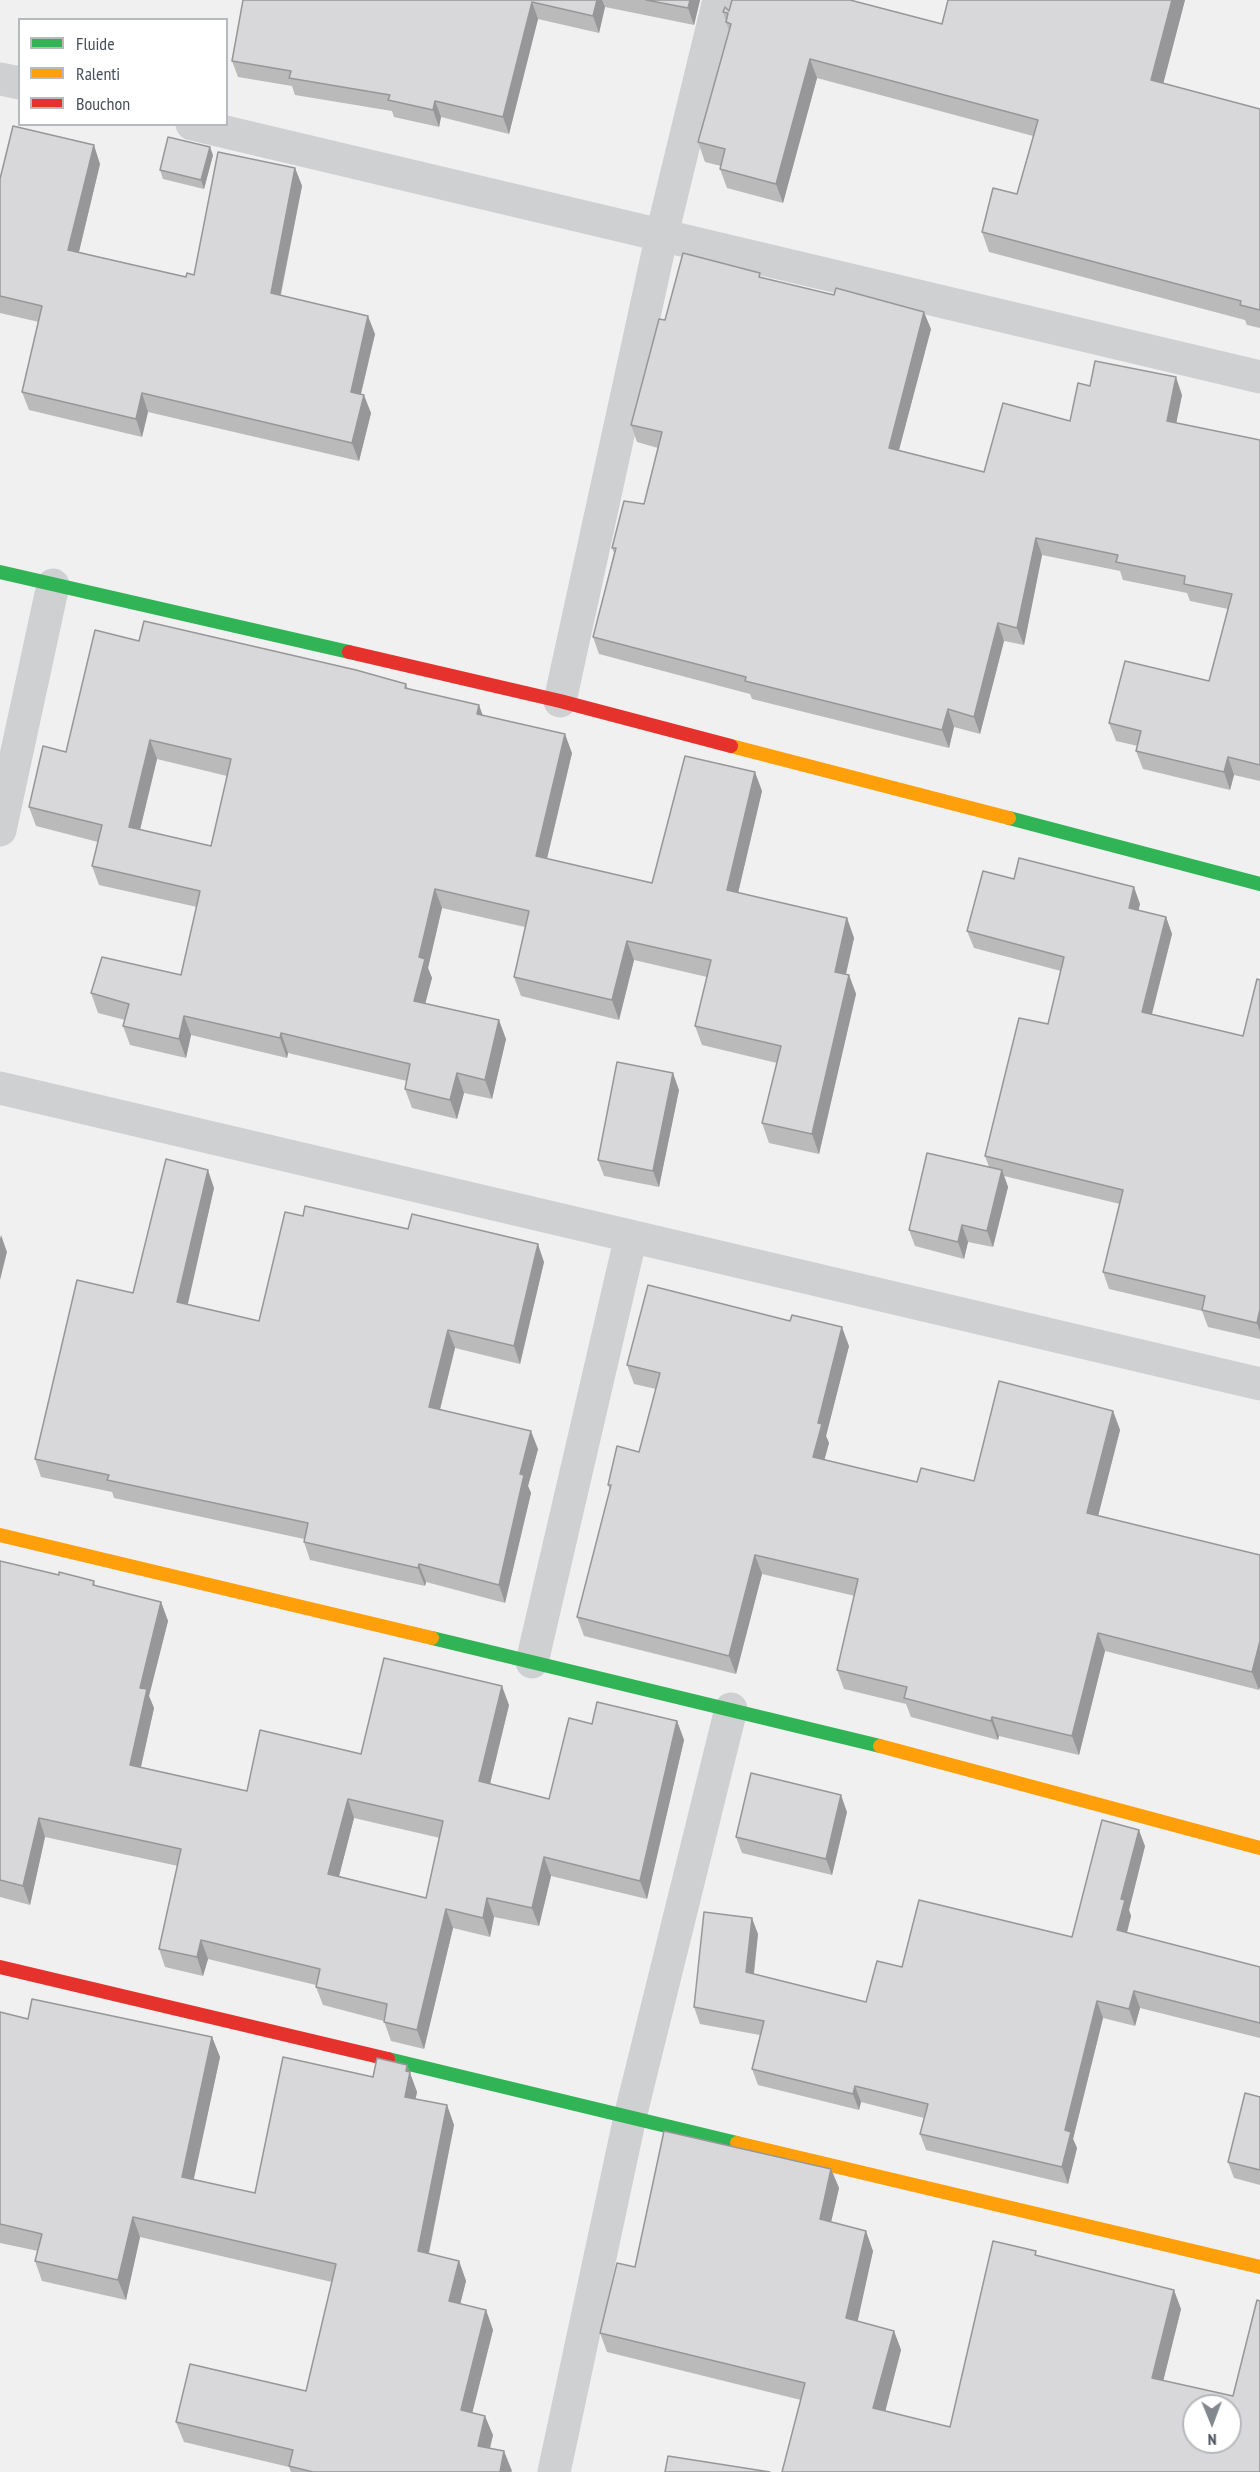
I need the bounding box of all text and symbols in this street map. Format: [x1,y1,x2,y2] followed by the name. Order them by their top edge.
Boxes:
[18,18,228,126] legend
[76,32,115,55] text: Fluide
[76,62,120,85] text: Ralenti
[76,92,130,115] text: Bouchon
[1182,2394,1242,2454] north arrow
[1208,2430,1217,2450] text: N

